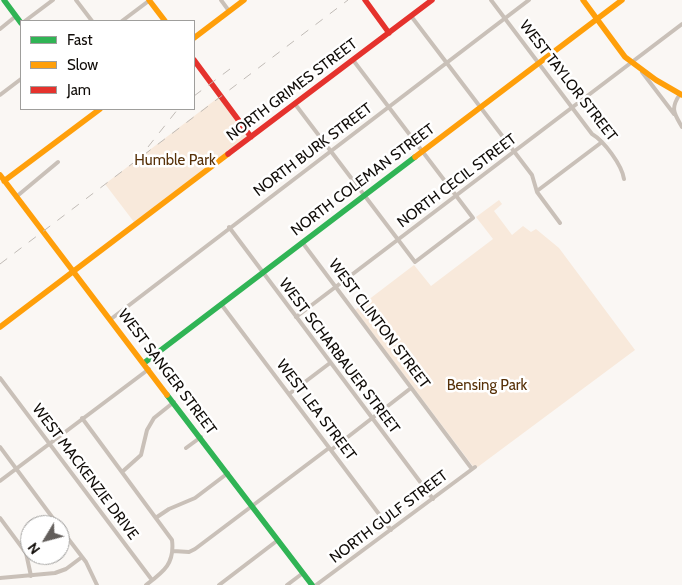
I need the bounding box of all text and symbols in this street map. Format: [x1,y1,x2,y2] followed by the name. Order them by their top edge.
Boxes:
[515,17,621,145] street label: WEST TAYLOR STREET
[20,20,195,110] legend
[67,31,92,49] text: Fast
[223,35,361,145] street label: NORTH GRIMES STREET
[67,56,98,74] text: Slow
[67,81,91,99] text: Jam
[250,99,376,201] street label: NORTH BURK STREET
[288,120,438,240] street label: NORTH COLEMAN STREET
[394,130,520,232] street label: NORTH CECIL STREET
[134,152,216,170] park label: Humble Park
[324,256,434,392] street label: WEST CLINTON STREET
[275,275,403,437] street label: WEST SCHARBAUER STREET
[114,306,220,438] street label: WEST SANGER STREET
[272,356,360,464] street label: WEST LEA STREET
[447,377,527,395] park label: Bensing Park
[28,401,142,543] street label: WEST MACKENZIE DRIVE
[326,467,452,567] street label: NORTH GULF STREET
[20,515,70,565] north arrow
[24,539,44,558] text: N

